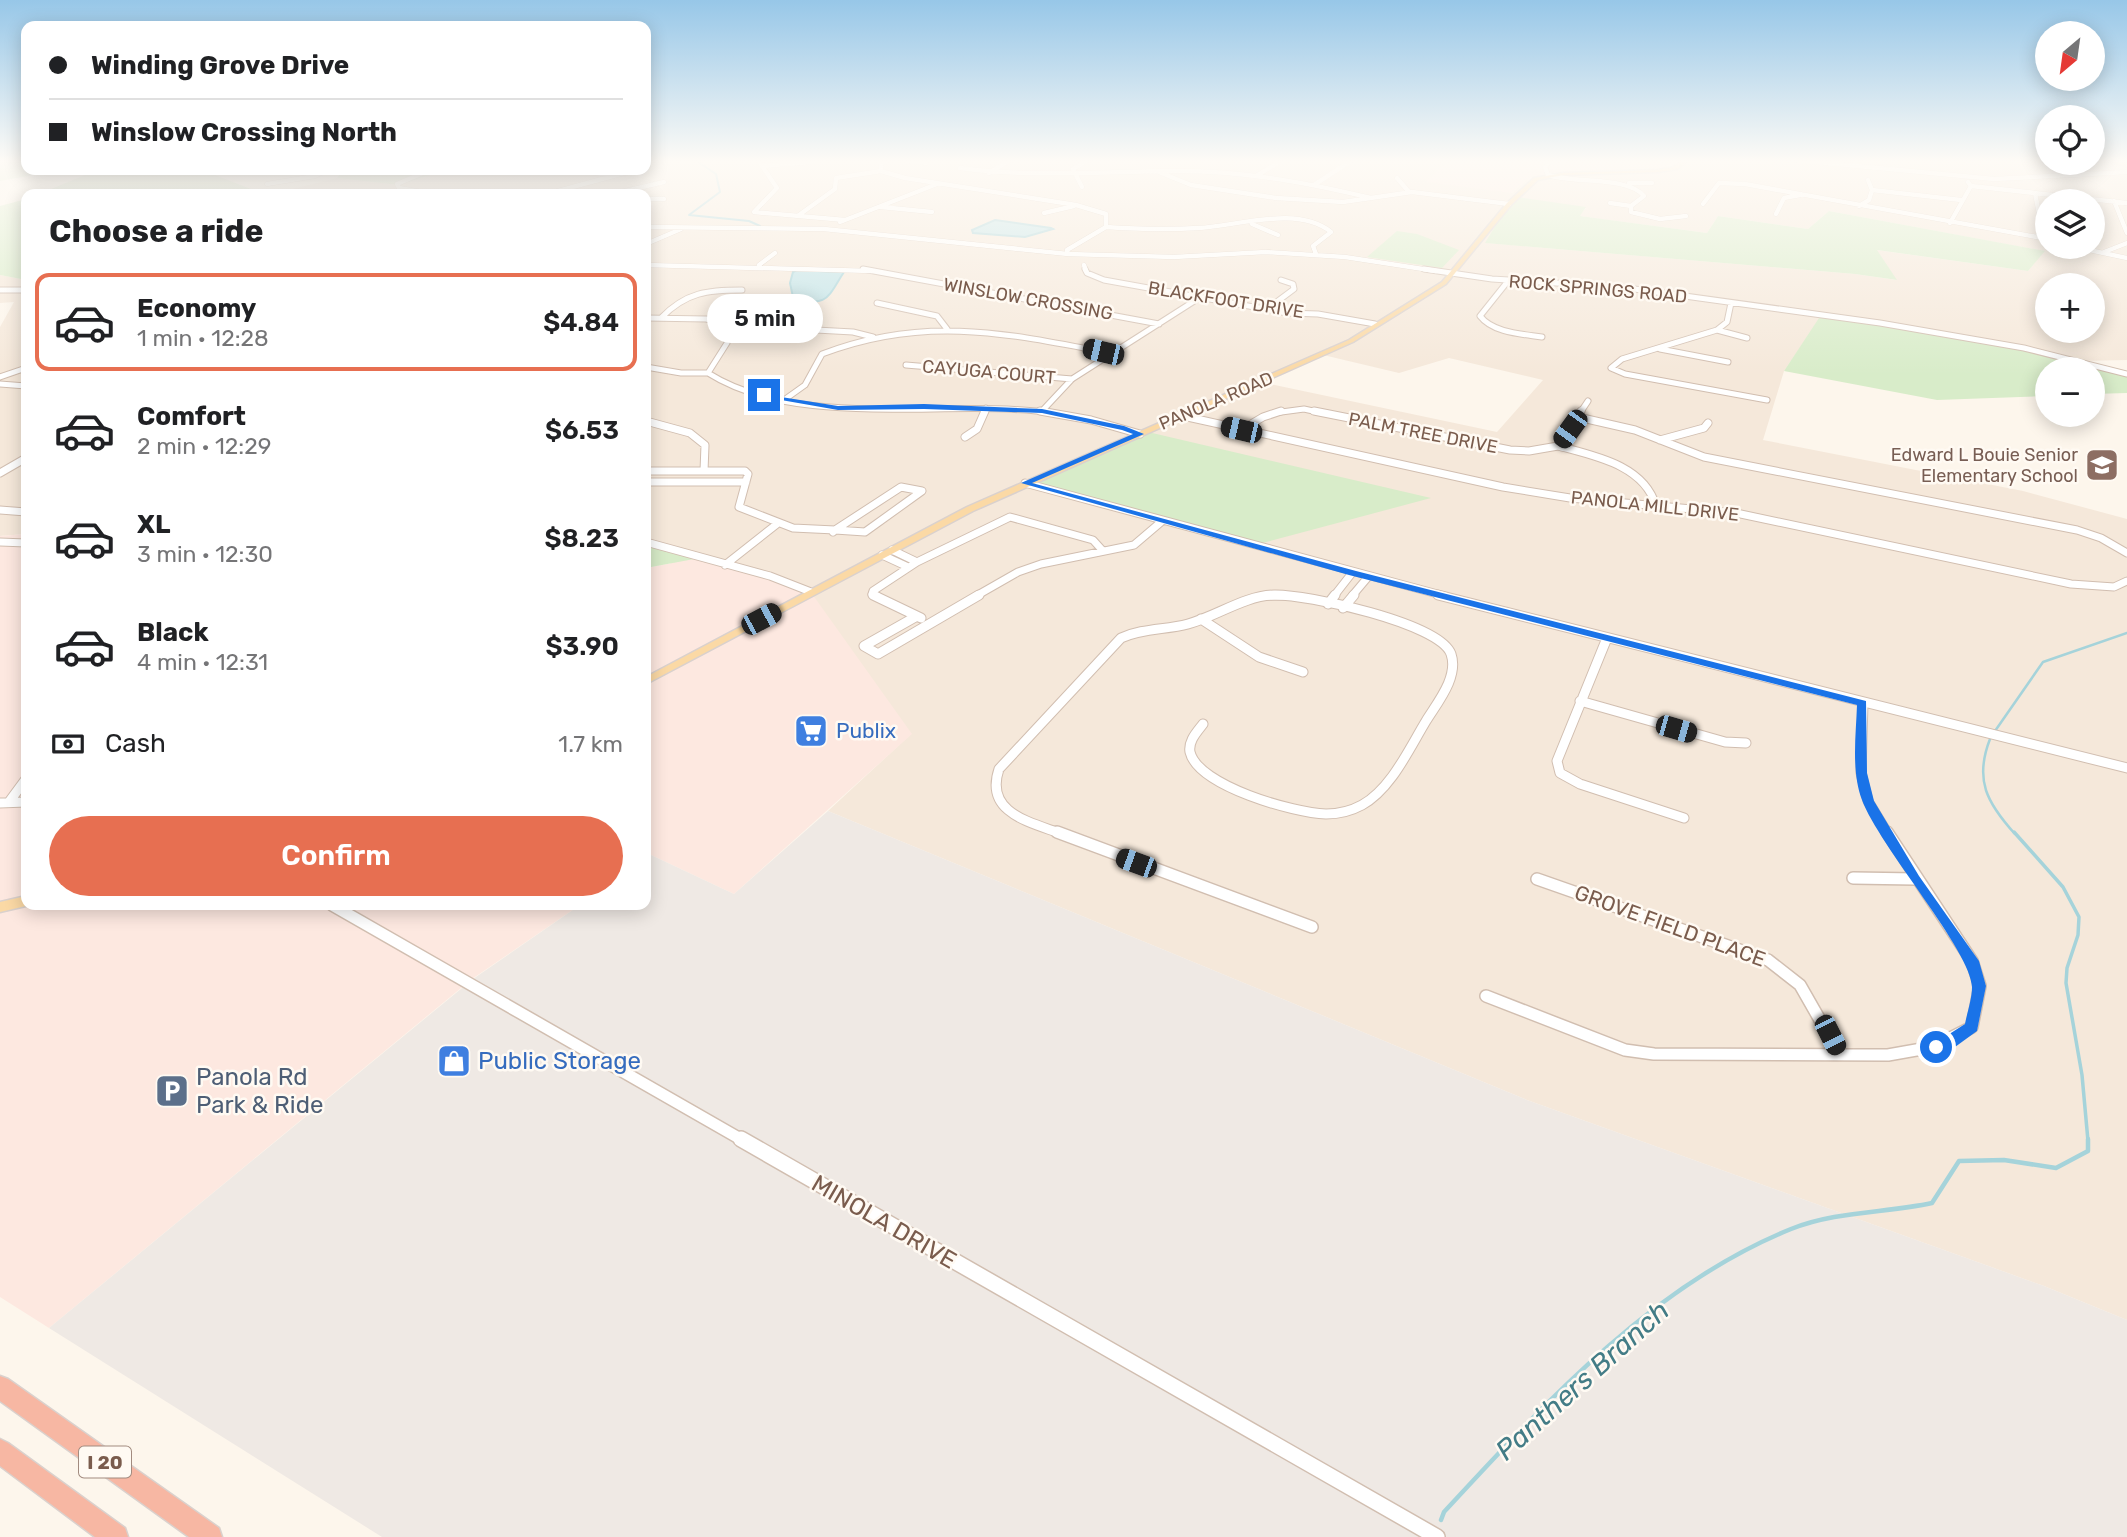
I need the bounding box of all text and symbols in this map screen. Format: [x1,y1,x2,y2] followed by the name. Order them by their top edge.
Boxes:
[2035,21,2105,91] north arrow
[2035,21,2105,427] map controls
[91,50,349,81] text: Winding Grove Drive
[2035,105,2105,175] button: locate
[91,117,397,148] text: Winslow Crossing North
[2035,189,2105,259] button: layers
[49,212,263,250] text: Choose a ride
[1508,270,1688,308] street label: ROCK SPRINGS ROAD
[942,273,1114,325] street label: WINSLOW CROSSING
[2035,273,2105,343] button: +
[1146,277,1306,323] street label: BLACKFOOT DRIVE
[53,291,116,354] icon: car
[137,293,256,324] text: Economy
[706,294,822,342] callout: 5 min
[734,304,796,332] text: 5 min
[543,307,619,338] text: $4.84
[137,324,269,352] text: 1 min · 12:28
[1081,337,1126,367] car
[921,355,1057,389] street label: CAYUGA COURT
[2035,357,2105,427] button: −
[1156,367,1276,435] street label: PANOLA ROAD
[748,379,780,411] route end
[53,399,116,462] icon: car
[137,401,246,432] text: Comfort
[1550,406,1591,452] car
[1347,408,1499,458] street label: PALM TREE DRIVE
[545,415,619,446] text: $6.53
[1219,415,1264,445] car
[137,432,271,460] text: 2 min · 12:29
[1891,444,2078,487] place label: Edward L Bouie Senior Elementary School
[2083,446,2121,484] school or university icon: Edward L Bouie Senior Elementary School
[1570,486,1740,526] street label: PANOLA MILL DRIVE
[53,507,116,570] icon: car
[137,509,170,540] text: XL
[544,523,619,554] text: $8.23
[137,540,273,568] text: 3 min · 12:30
[738,600,785,638] car
[53,615,116,678] icon: car
[137,617,209,648] text: Black
[545,631,619,662] text: $3.90
[137,648,268,676] text: 4 min · 12:31
[792,712,830,750] supermarket icon: Publix
[1653,713,1700,745] car
[836,718,896,743] place label: Publix
[49,725,87,763] icon: cash
[105,728,166,759] text: Cash
[558,730,623,758] text: 1.7 km
[49,816,623,896] button: Confirm
[1113,846,1160,880] car
[1571,879,1769,972] street label: GROVE FIELD PLACE
[1812,1012,1849,1058] car
[1920,1031,1952,1063] route start
[435,1042,473,1080] shop icon: Public Storage
[478,1047,641,1075] place label: Public Storage
[196,1063,323,1119] place label: Panola Rd Park & Ride
[153,1072,191,1110] parking icon: Panola Rd Park & Ride
[807,1169,961,1275] street label: MINOLA DRIVE
[1489,1294,1676,1467] water label: Panthers Branch
[79,1446,131,1478] road number: I 20

